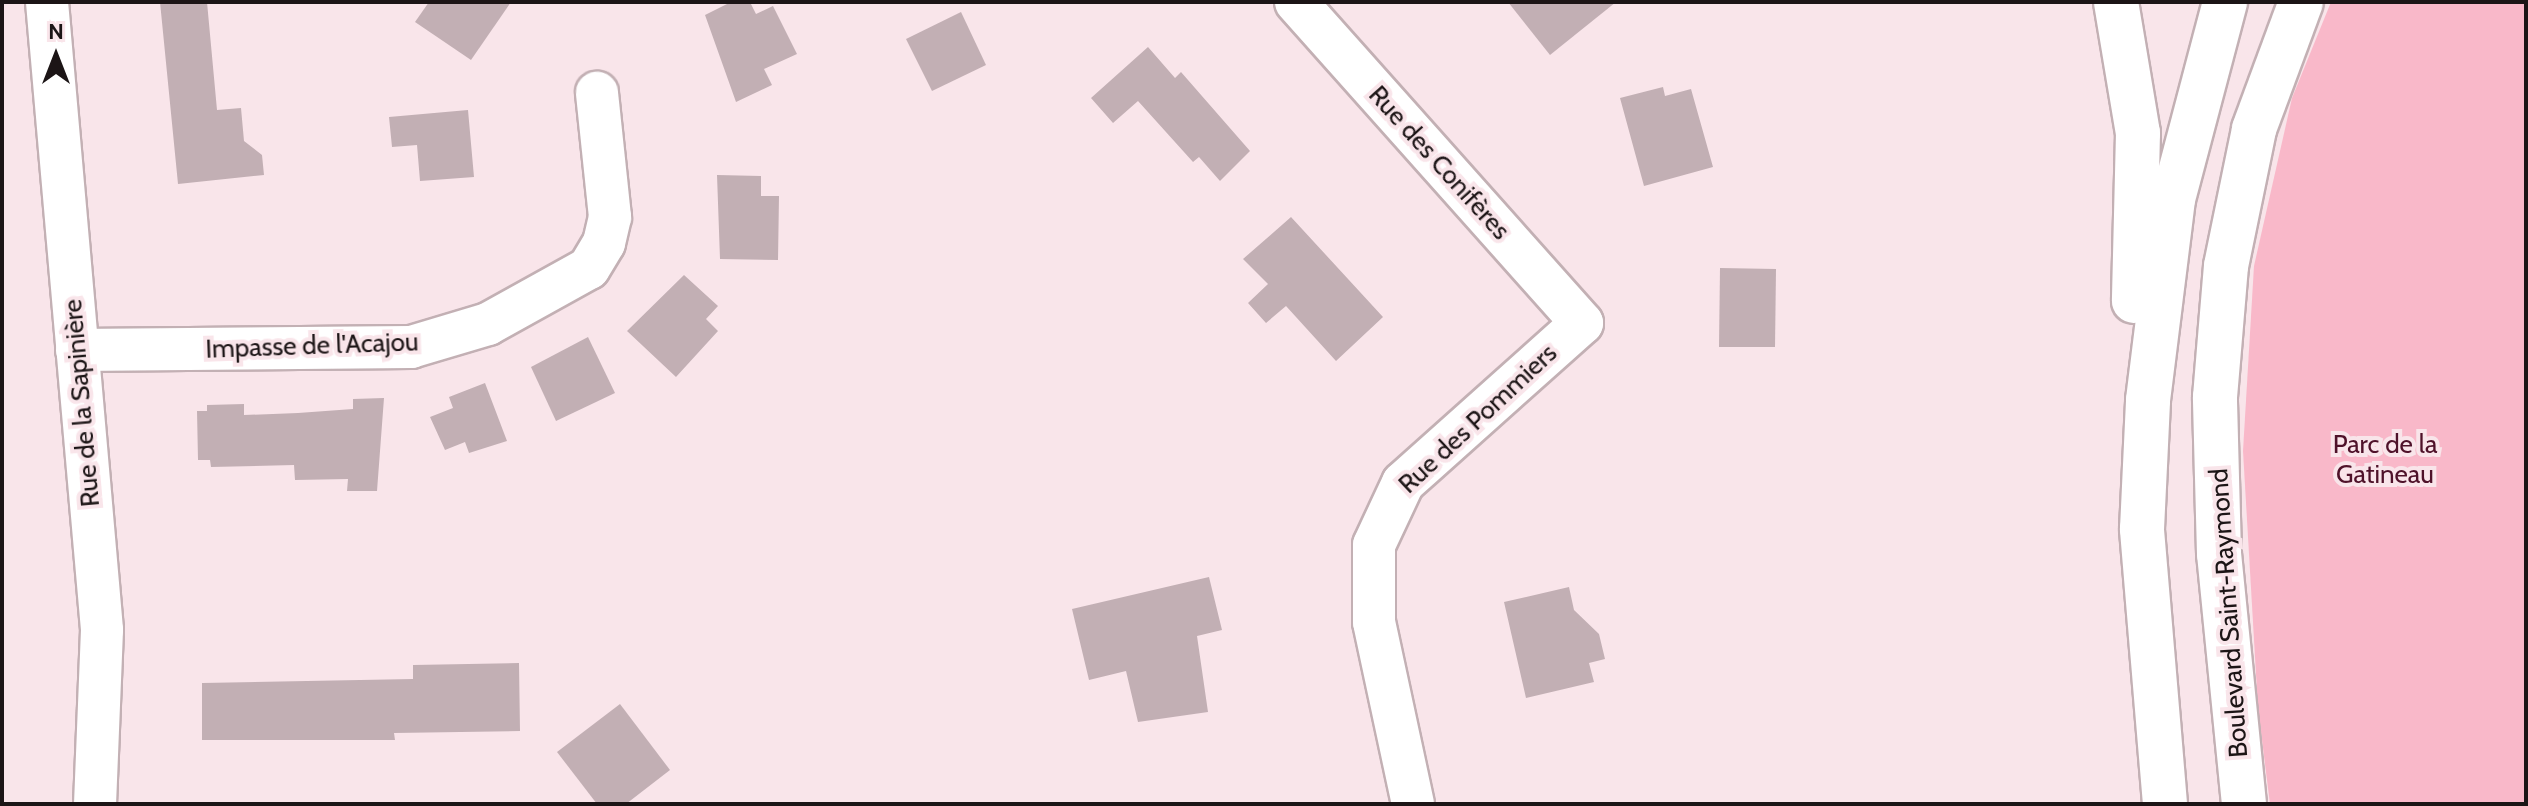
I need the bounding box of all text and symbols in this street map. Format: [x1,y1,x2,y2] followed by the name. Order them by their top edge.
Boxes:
[16,16,96,96] north arrow
[48,18,64,45] text: N
[1362,80,1516,246] street label: Rue des Conifères
[57,298,107,508] street label: Rue de la Sapinière
[205,327,419,365] street label: Impasse de l'Acajou
[1392,338,1564,500] street label: Rue des Pommiers
[2333,429,2437,490] park label: Parc de la Gatineau
[2203,467,2255,759] street label: Boulevard Saint-Raymond

